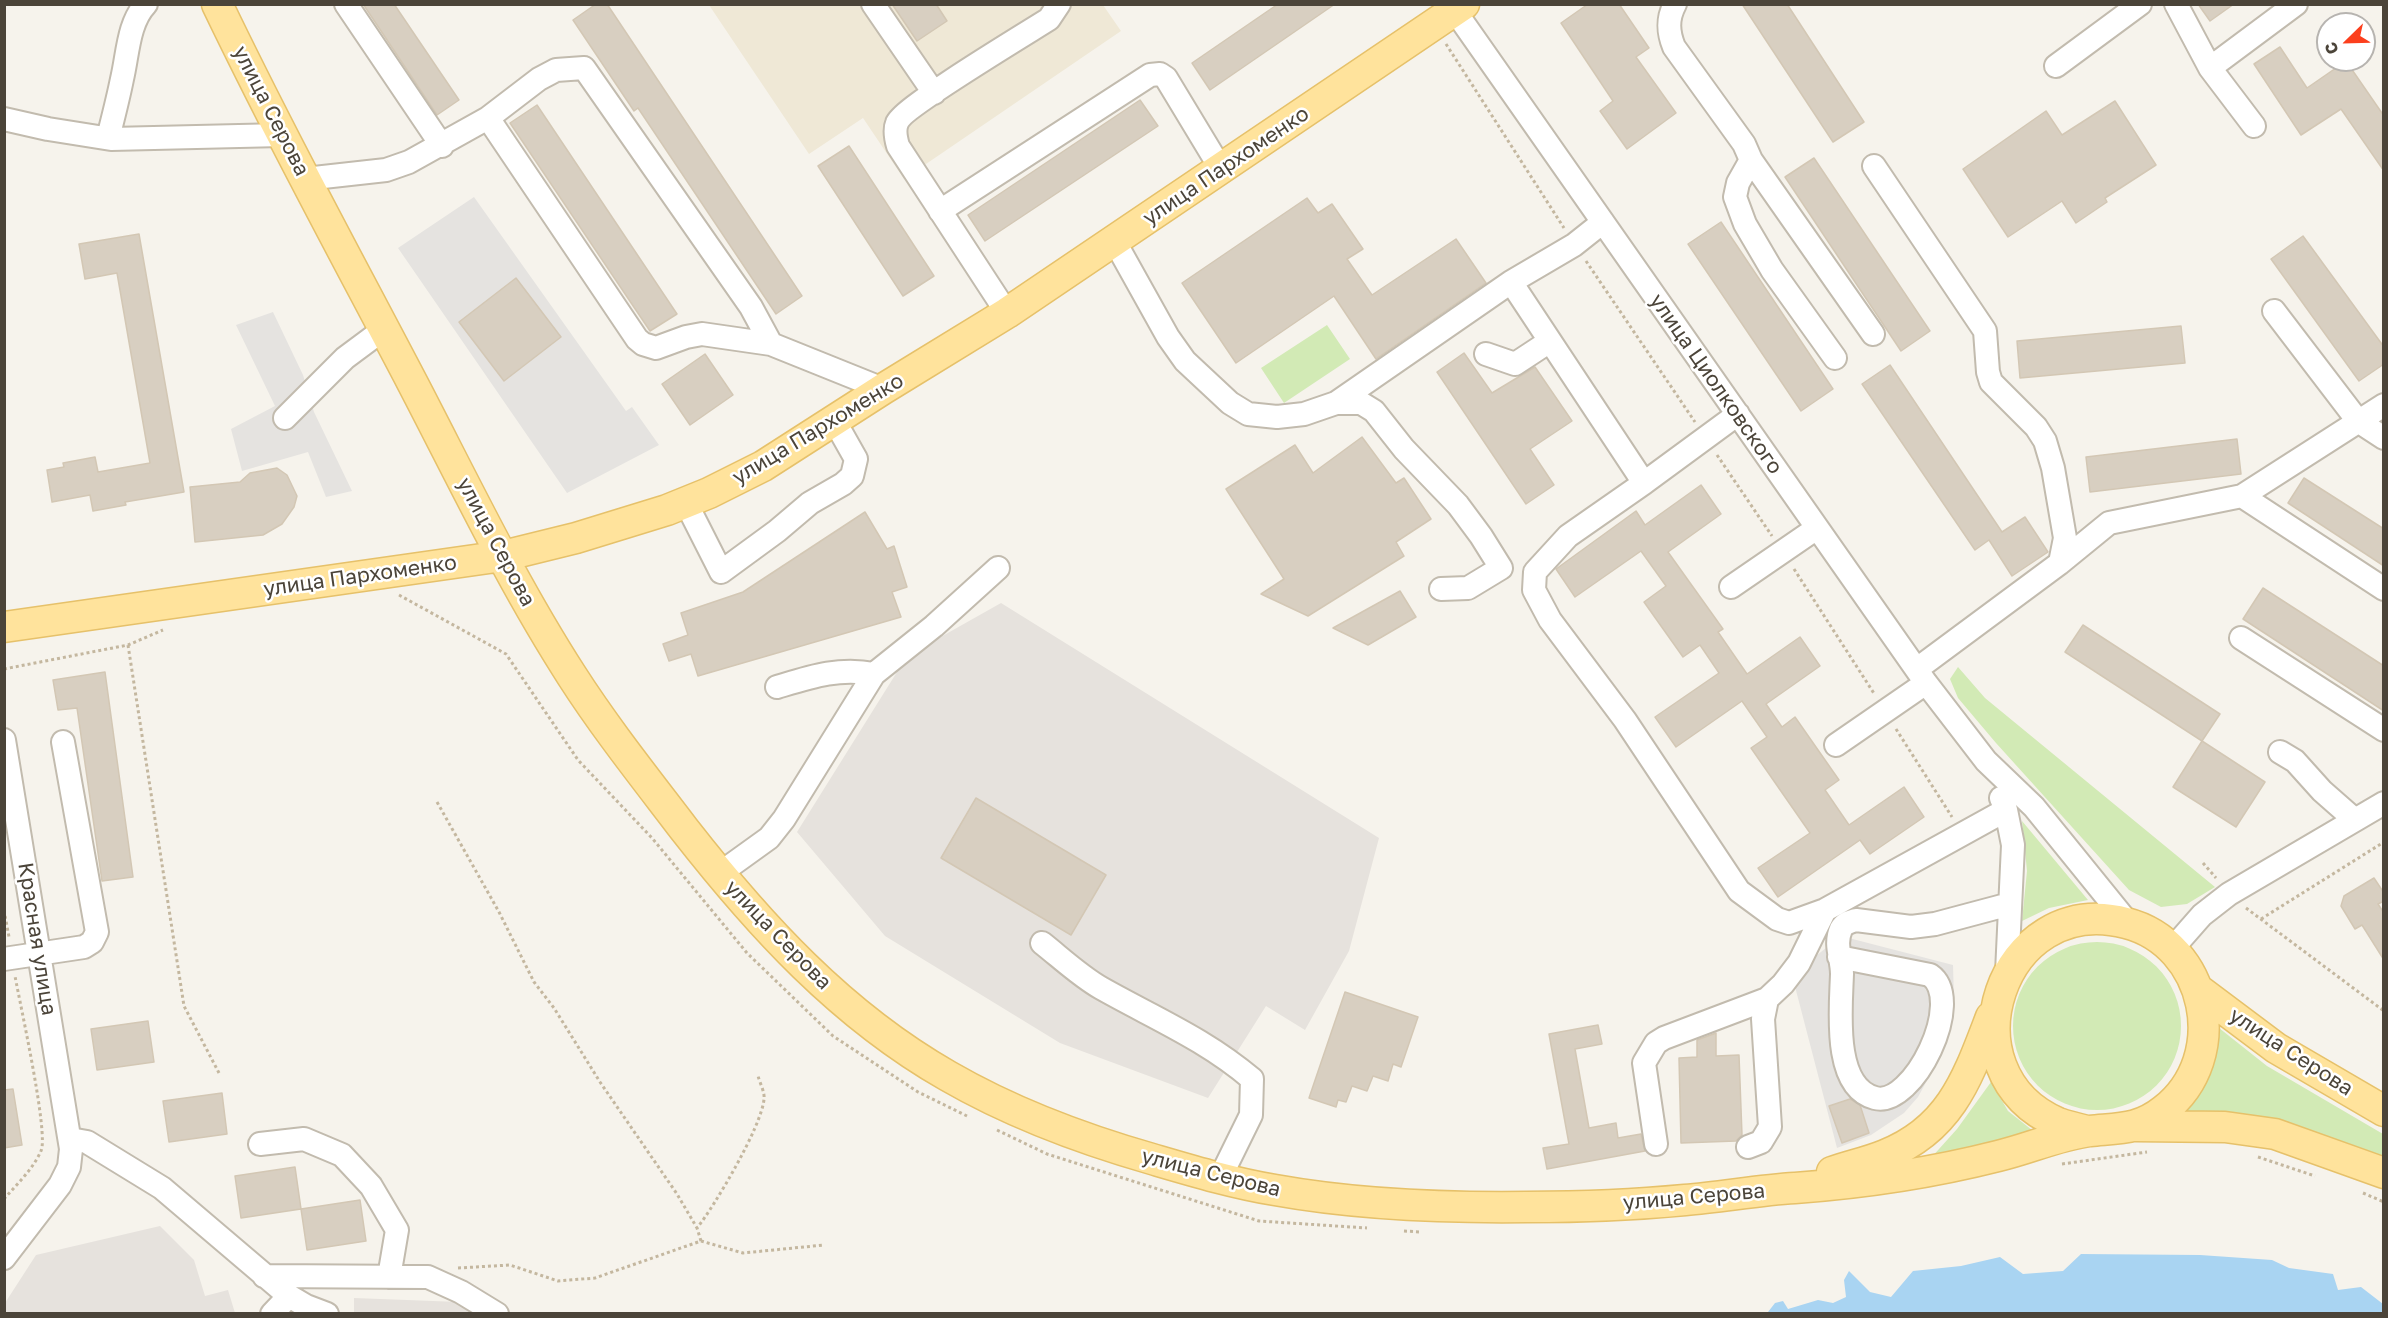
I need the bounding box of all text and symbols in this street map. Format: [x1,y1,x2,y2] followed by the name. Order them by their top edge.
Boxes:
[2316,12,2376,72] north arrow
[2320,39,2343,57] text: С
[227,42,315,180] street label: улица Серова
[1138,101,1314,231] street label: улица Пархоменко
[1644,289,1788,479] street label: улица Циолковского
[728,368,908,490] street label: улица Пархоменко
[451,473,541,611] street label: улица Серова
[262,550,458,602] street label: улица Пархоменко
[12,861,62,1017] street label: Красная улица
[719,875,837,995] street label: улица Серова
[2224,1003,2358,1101] street label: улица Серова
[1139,1144,1283,1202] street label: улица Серова
[1622,1178,1766,1216] street label: улица Серова

